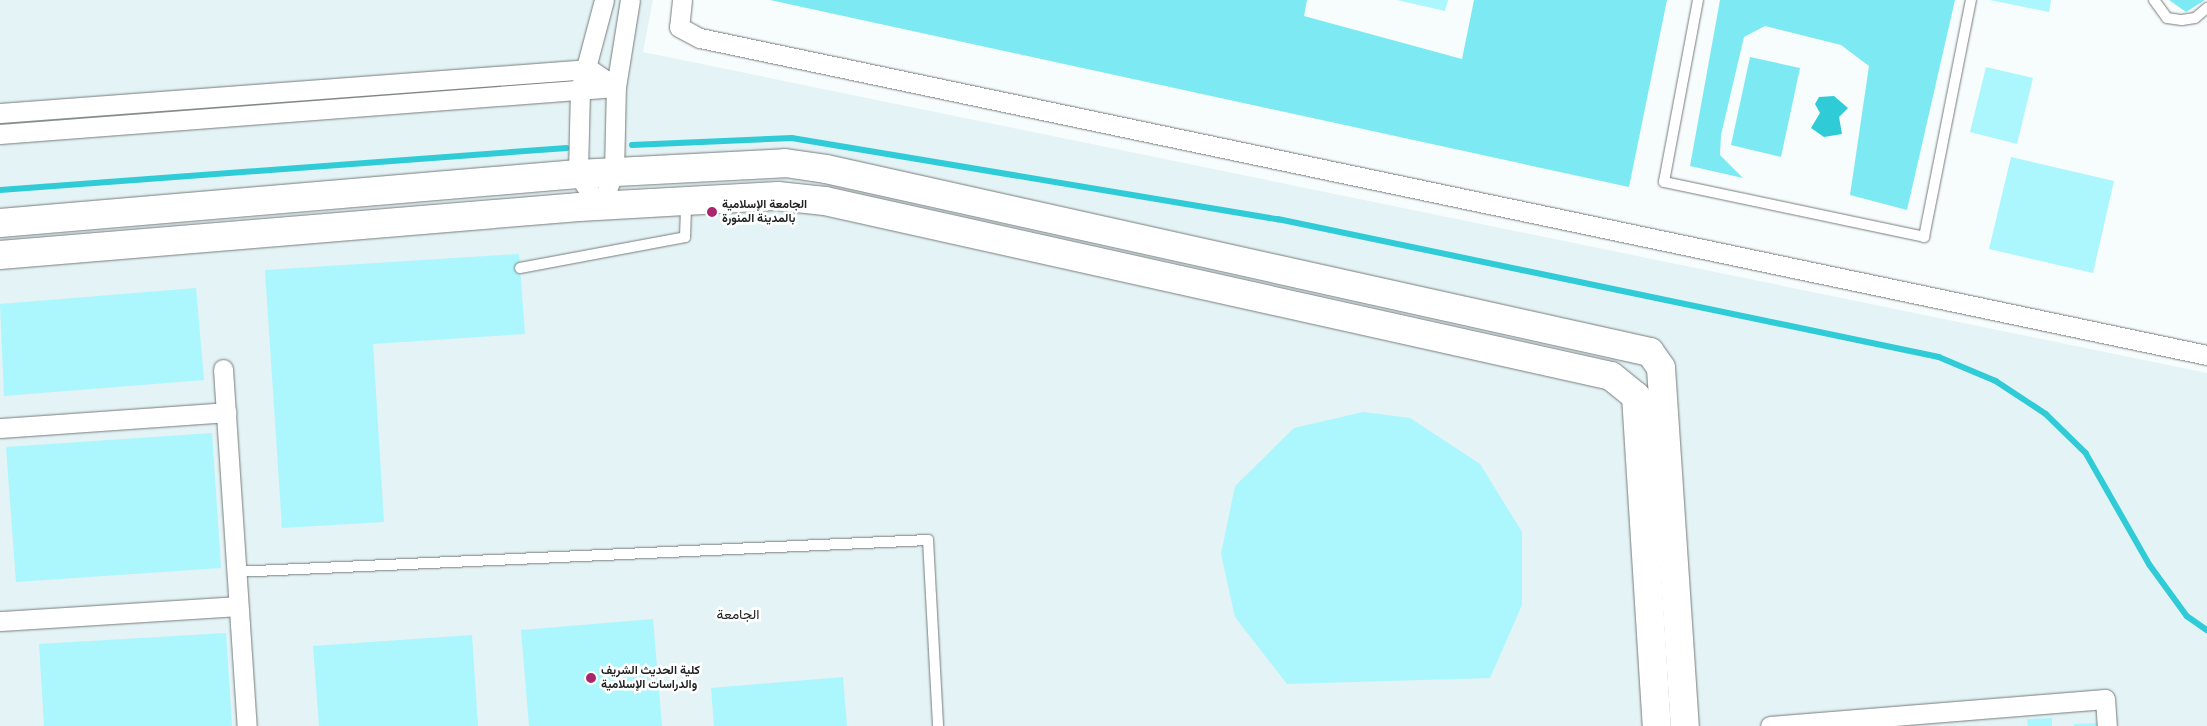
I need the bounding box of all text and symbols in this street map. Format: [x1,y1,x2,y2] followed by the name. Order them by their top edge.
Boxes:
[722,198,807,226] place label: الجامعة الإسلامية بالمدينة المنورة
[706,206,718,218] marker: الجامعة الإسلامية بالمدينة المنورة
[716,606,760,622] district label: الجامعة
[601,664,700,692] place label: كلية الحديث الشريف والدراسات الإسلامية
[585,672,597,684] marker: كلية الحديث الشريف والدراسات الإسلامية

